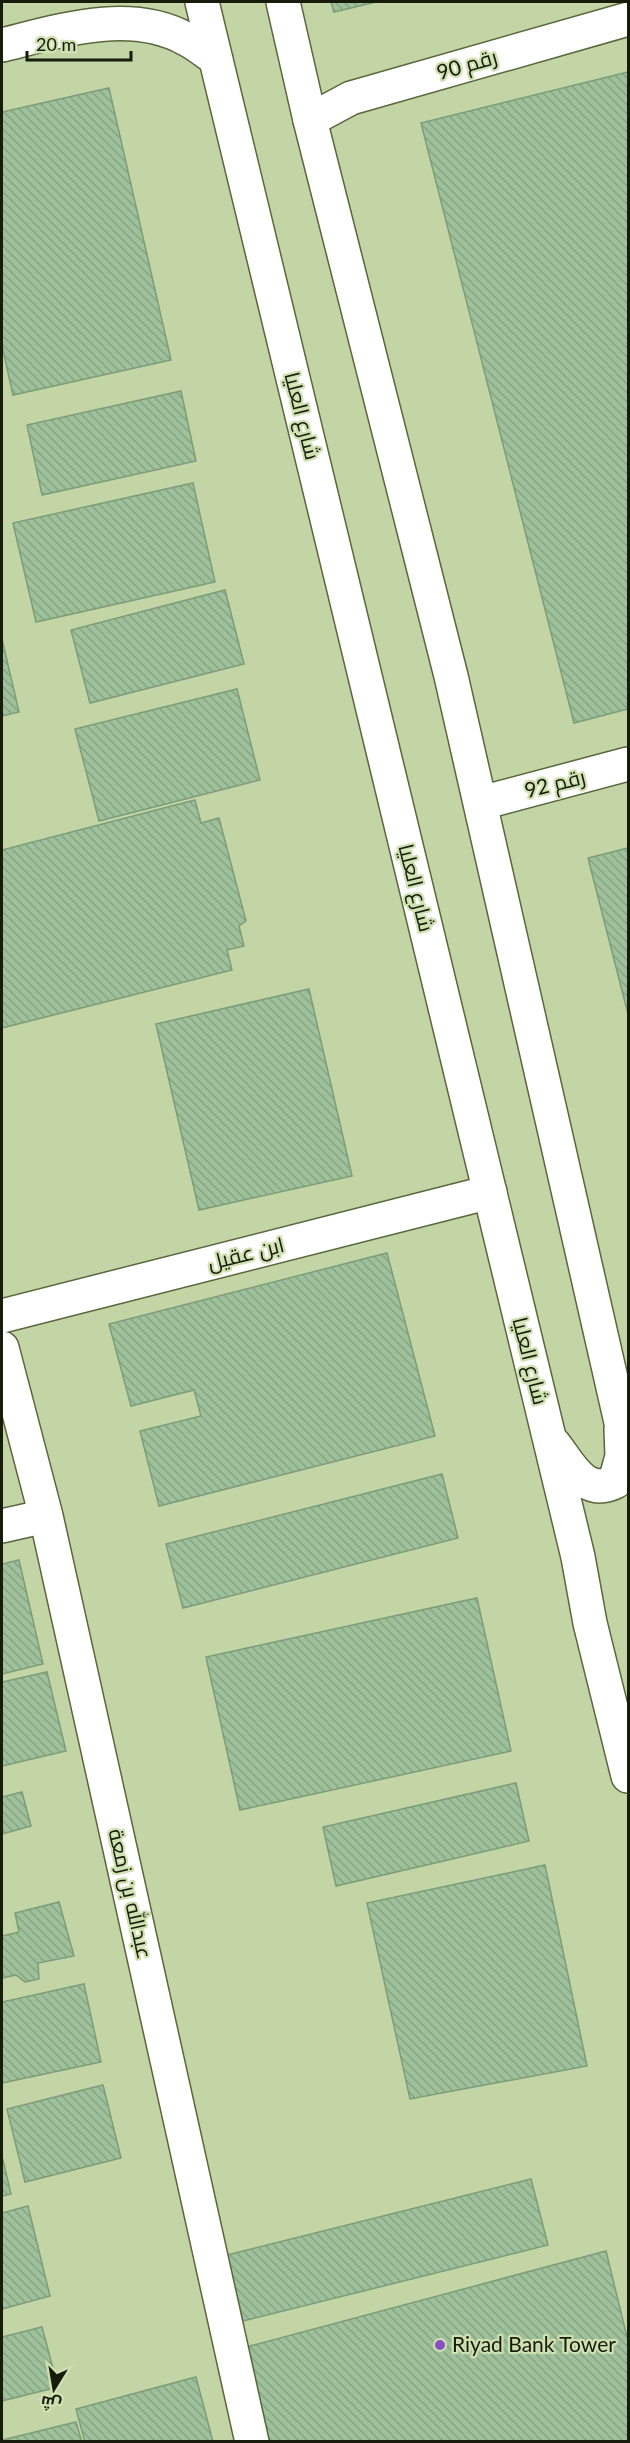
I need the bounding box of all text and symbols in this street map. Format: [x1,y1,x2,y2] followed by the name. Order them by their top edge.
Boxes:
[27,24,130,62] scale bar
[36,33,76,55] text: 20 m
[433,43,501,87] street label: رقم 90
[278,369,326,463] street label: شارع العليا
[522,763,588,805] street label: رقم 92
[392,841,440,935] street label: شارع العليا
[205,1231,287,1276] street label: ابن عقيل
[506,1314,554,1408] street label: شارع العليا
[102,1826,159,1962] street label: عبدالله بن زمعة
[452,2331,616,2356] place label: Riyad Bank Tower
[433,2338,447,2352] marker: Riyad Bank Tower
[24,2359,84,2419] north arrow
[39,2392,63,2415] text: ش

